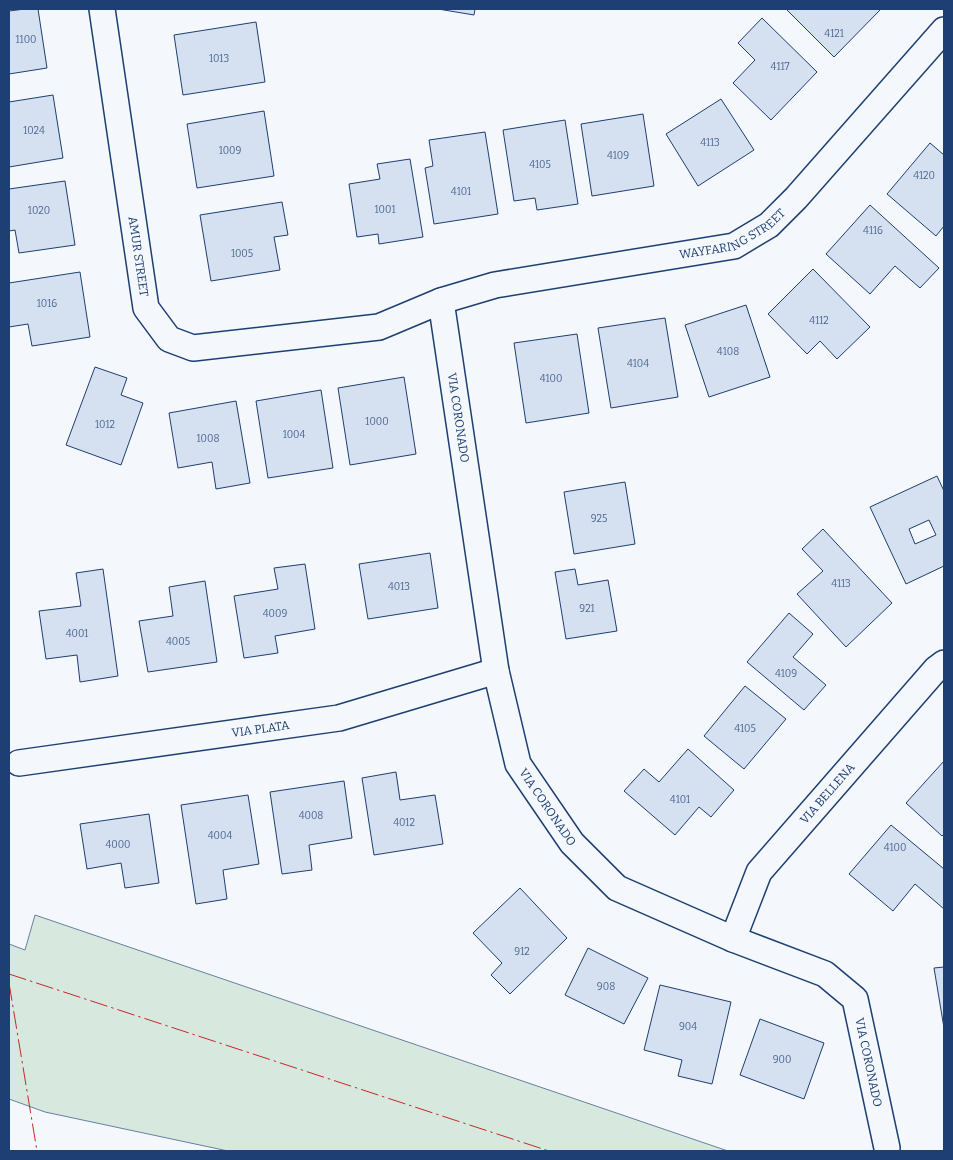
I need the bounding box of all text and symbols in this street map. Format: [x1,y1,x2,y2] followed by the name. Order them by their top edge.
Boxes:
[824,28,844,40] house number: 4121
[16,34,36,46] house number: 1100
[209,53,229,65] house number: 1013
[771,61,789,73] house number: 4117
[23,125,45,137] house number: 1024
[700,137,720,149] house number: 4113
[219,145,242,157] house number: 1009
[607,150,629,162] house number: 4109
[529,159,551,171] house number: 4105
[913,170,935,182] house number: 4120
[451,186,471,198] house number: 4101
[375,204,395,216] house number: 1001
[28,205,50,217] house number: 1020
[678,206,788,262] street label: WAYFARING STREET
[126,215,151,297] street label: AMUR STREET
[863,225,883,237] house number: 4116
[231,248,253,260] house number: 1005
[37,298,57,310] house number: 1016
[809,315,829,327] house number: 4112
[717,346,739,358] house number: 4108
[627,358,649,370] house number: 4104
[445,372,472,464] street label: VIA CORONADO
[540,373,562,385] house number: 4100
[365,416,389,428] house number: 1000
[95,419,115,431] house number: 1012
[283,429,306,441] house number: 1004
[197,433,219,445] house number: 1008
[591,513,607,525] house number: 925
[831,578,851,590] house number: 4113
[388,581,410,593] house number: 4013
[579,603,595,615] house number: 921
[263,608,287,620] house number: 4009
[66,628,88,640] house number: 4001
[166,636,190,648] house number: 4005
[775,668,797,680] house number: 4109
[231,718,291,740] street label: VIA PLATA
[734,723,756,735] house number: 4105
[797,760,858,827] street label: VIA BELLENA
[516,766,579,849] street label: VIA CORONADO
[670,794,690,806] house number: 4101
[299,810,323,822] house number: 4008
[393,817,415,829] house number: 4012
[208,830,232,842] house number: 4004
[105,839,131,851] house number: 4000
[884,842,906,854] house number: 4100
[514,946,530,958] house number: 912
[597,981,615,993] house number: 908
[852,1017,885,1108] street label: VIA CORONADO
[679,1021,697,1033] house number: 904
[773,1054,791,1066] house number: 900

